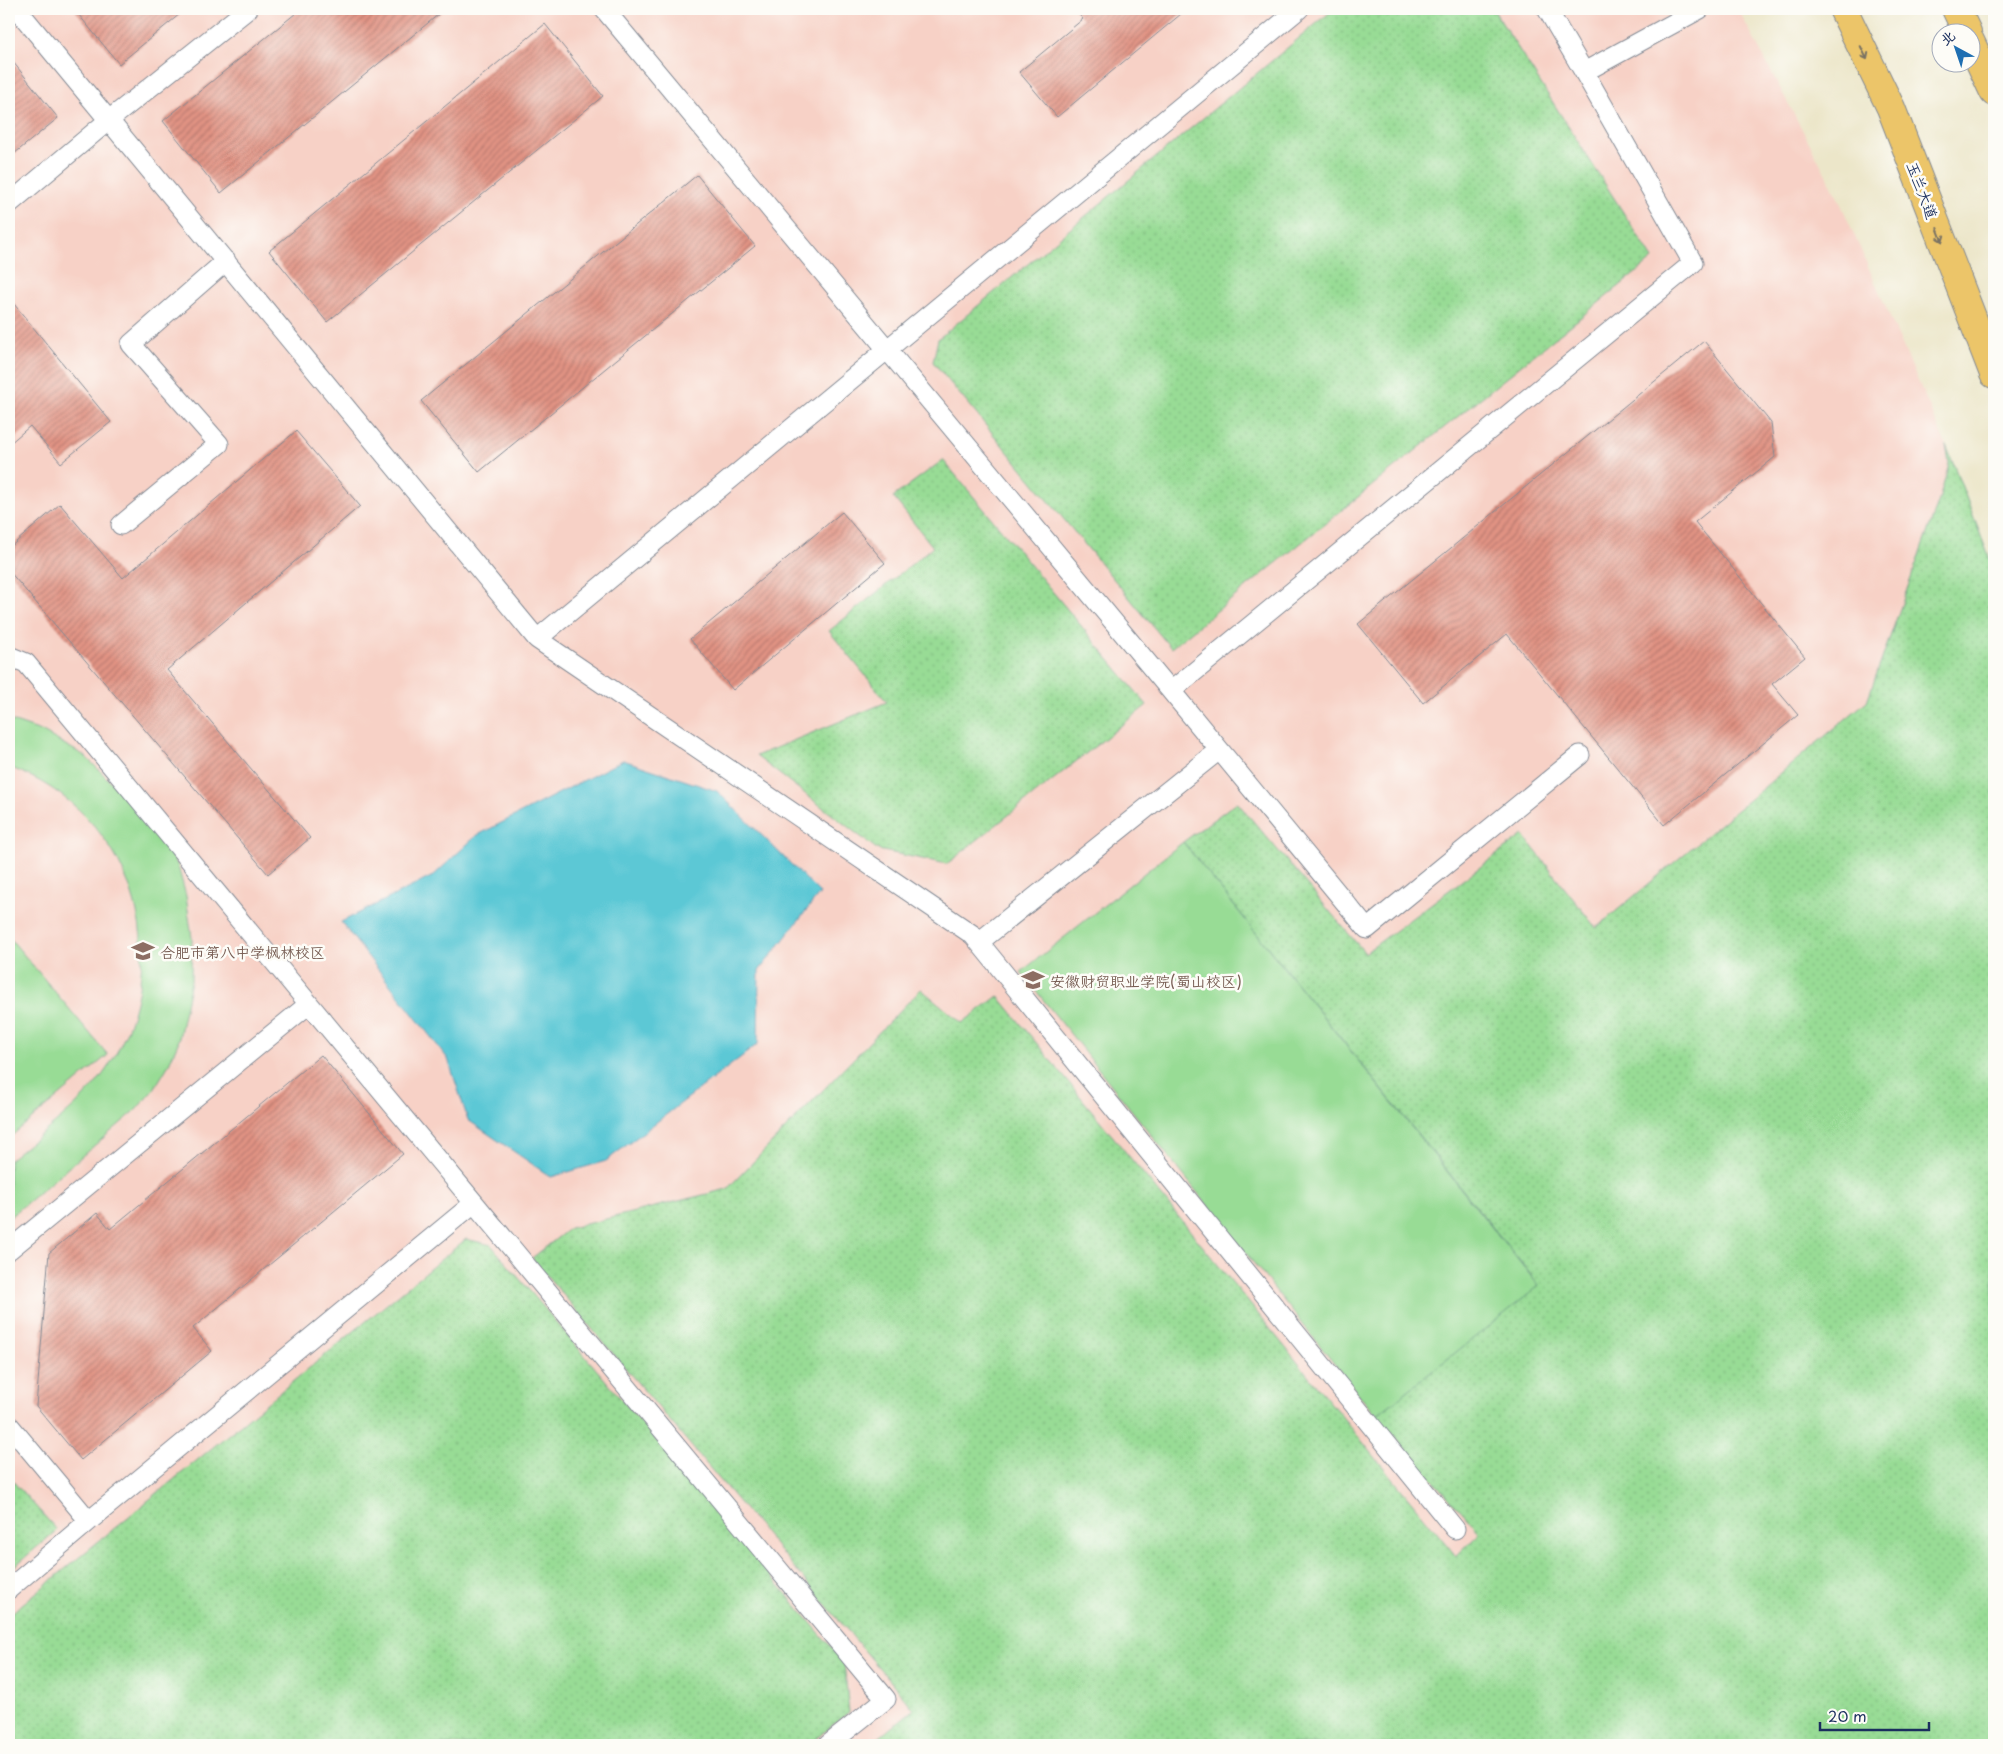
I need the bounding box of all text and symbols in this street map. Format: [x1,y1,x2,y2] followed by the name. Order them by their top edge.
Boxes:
[1930,22,1980,72] north arrow
[1935,25,1959,50] text: 北
[1860,45,1870,60] one-way arrow
[1902,158,1944,222] street label: 玉兰大道
[1936,227,1945,242] one-way arrow
[130,938,156,964] school or university icon: 合肥市第八中学枫林校区
[160,940,325,963] place label: 合肥市第八中学枫林校区
[1020,967,1046,993] school or university icon: 安徽财贸职业学院(蜀山校区)
[1050,969,1242,992] place label: 安徽财贸职业学院(蜀山校区)
[1820,1699,1929,1731] scale bar
[1828,1704,1867,1727] text: 20 m

